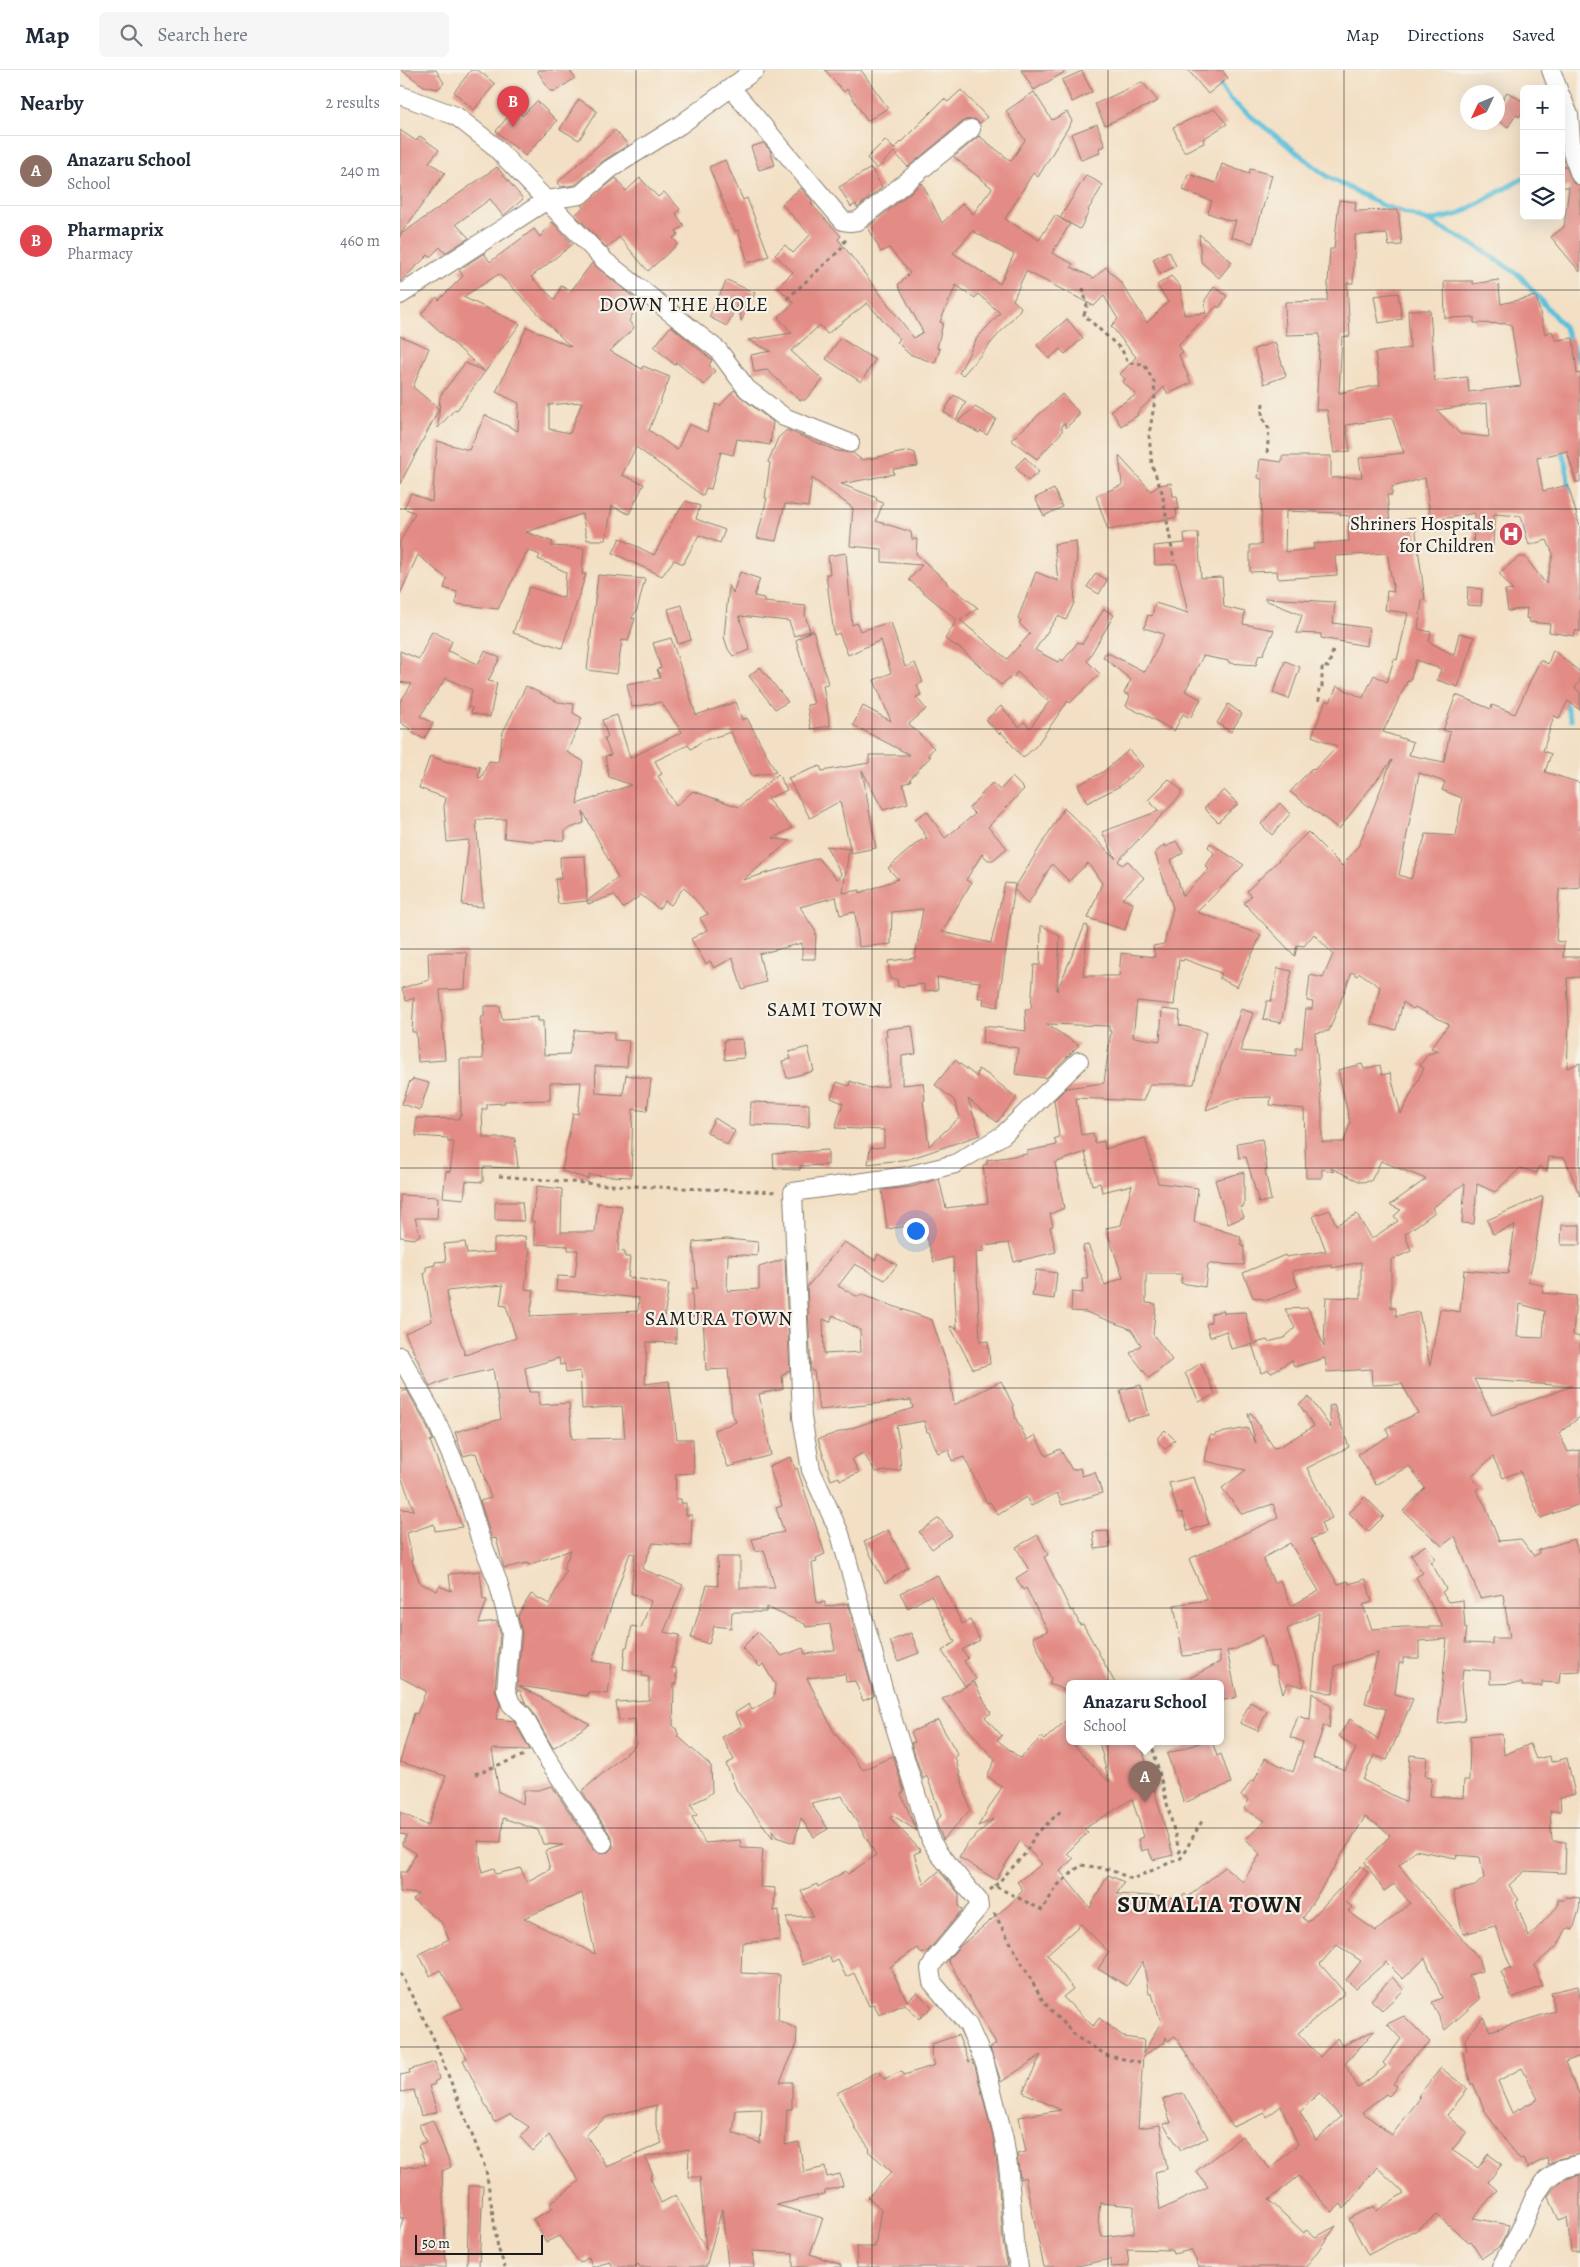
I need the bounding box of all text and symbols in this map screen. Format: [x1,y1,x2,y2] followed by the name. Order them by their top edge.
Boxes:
[99,12,449,57] search box
[25,19,69,51] text: Map
[117,21,145,49] icon: search
[157,22,248,48] text: Search here
[1346,23,1379,47] text: Map
[1407,23,1484,47] text: Directions
[1512,23,1555,47] text: Saved
[1460,85,1505,130] north arrow
[1520,85,1565,220] map controls
[1520,85,1565,130] button: +
[497,86,529,127] pin: B
[20,89,83,117] text: Nearby
[325,92,380,114] text: 2 results
[1520,130,1565,175] button: −
[67,147,191,173] text: Anazaru School
[31,160,41,182] text: A
[340,160,380,182] text: 240 m
[67,173,110,195] text: School
[1520,175,1565,220] button: layers
[67,217,163,243] text: Pharmaprix
[31,230,41,252] text: B
[340,230,380,252] text: 460 m
[67,243,133,265] text: Pharmacy
[599,291,769,318] district label: DOWN THE HOLE
[1350,511,1494,559] place label: Shriners Hospitals for Children
[1498,521,1524,547] hospital icon: Shriners Hospitals for Children
[767,996,883,1023] district label: SAMI TOWN
[903,1218,929,1244] your location
[645,1305,793,1332] district label: SAMURA TOWN
[1066,1680,1224,1745] popup
[1083,1689,1207,1715] text: Anazaru School
[1083,1715,1126,1737] text: School
[1129,1761,1161,1802] pin: A
[1117,1888,1303,1920] district label: SUMALIA TOWN
[415,2232,542,2255] scale bar
[422,2234,450,2253] text: 50 m

